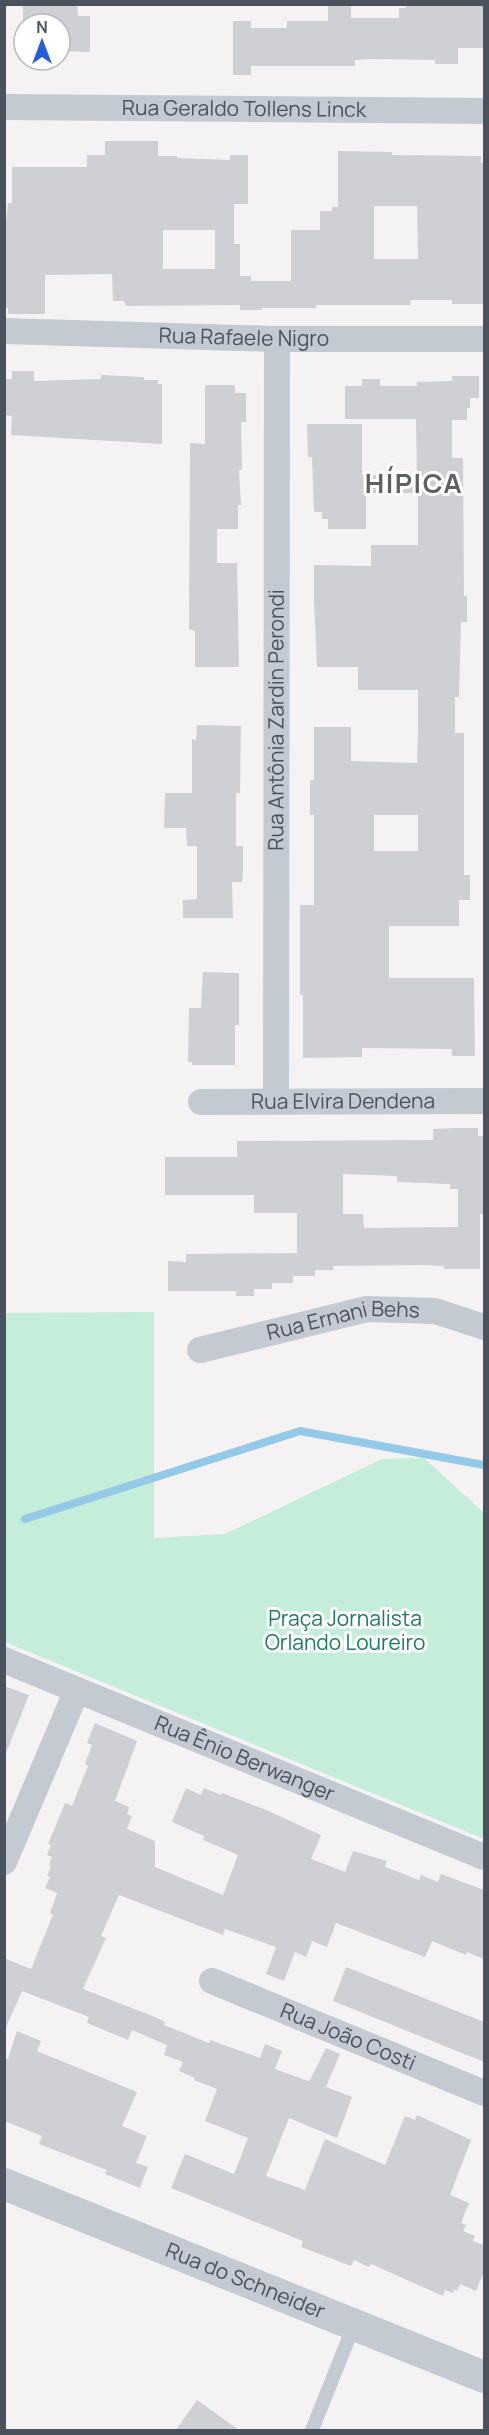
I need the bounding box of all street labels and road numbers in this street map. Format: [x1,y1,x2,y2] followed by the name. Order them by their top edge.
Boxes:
[122,93,367,123] street label: Rua Geraldo Tollens Linck
[158,321,329,352] street label: Rua Rafaele Nigro
[261,589,290,851] street label: Rua Antônia Zardin Perondi
[251,1086,435,1115] street label: Rua Elvira Dendena
[264,1294,420,1346] street label: Rua Ernani Behs
[151,1708,340,1807] street label: Rua Ênio Berwanger
[277,1996,420,2076] street label: Rua João Costi
[162,2235,330,2325] street label: Rua do Schneider

